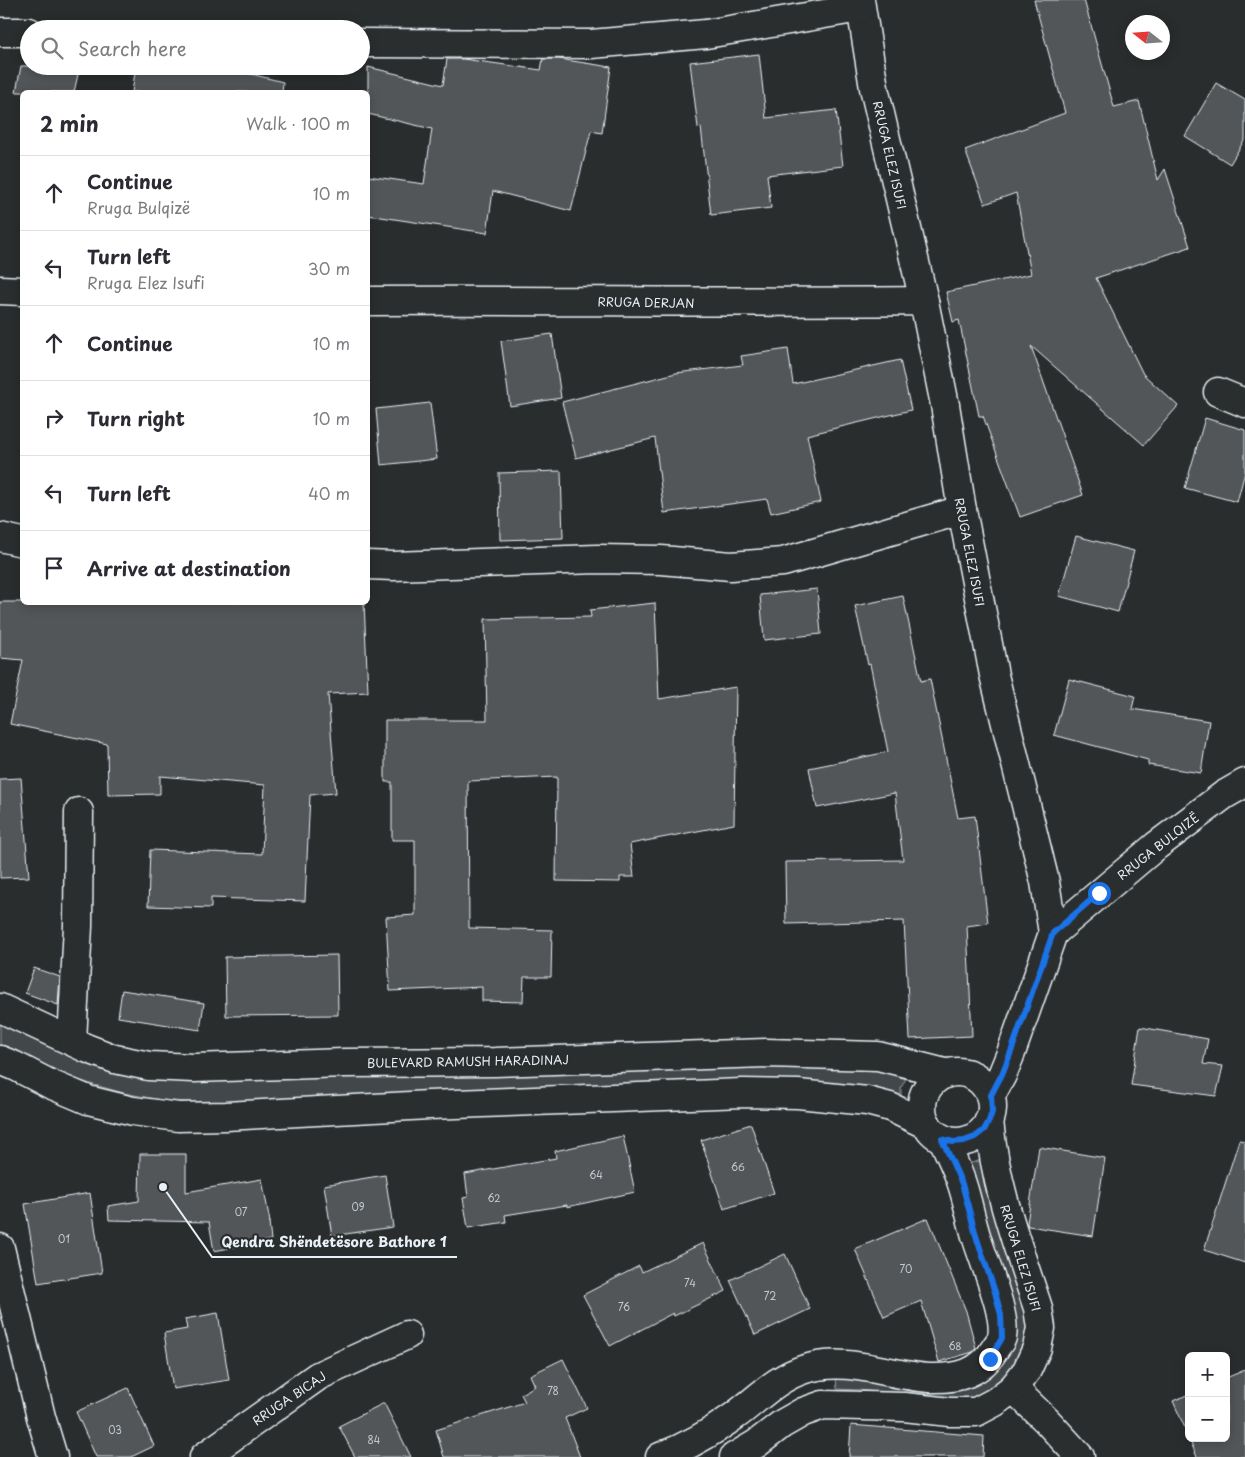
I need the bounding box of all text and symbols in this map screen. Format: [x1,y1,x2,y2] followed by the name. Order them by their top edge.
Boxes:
[1125,15,1170,60] north arrow
[20,20,370,75] search box
[38,34,66,62] icon: search
[78,34,187,62] text: Search here
[869,99,911,211] street label: RRUGA ELEZ ISUFI
[40,107,99,139] text: 2 min
[246,111,350,135] text: Walk · 100 m
[87,167,173,195] text: Continue
[40,179,68,207] icon: ahead
[313,181,350,205] text: 10 m
[87,195,190,219] text: Rruga Bulqizë
[87,242,171,270] text: Turn left
[40,254,68,282] icon: left
[308,256,350,280] text: 30 m
[87,270,205,294] text: Rruga Elez Isufi
[597,292,695,312] street label: RRUGA DERJAN
[40,329,68,357] icon: ahead
[87,329,173,357] text: Continue
[313,331,350,355] text: 10 m
[40,404,68,432] icon: right
[87,404,185,432] text: Turn right
[313,406,350,430] text: 10 m
[40,479,68,507] icon: left
[87,479,171,507] text: Turn left
[308,481,350,505] text: 40 m
[951,496,989,608] street label: RRUGA ELEZ ISUFI
[40,554,68,582] icon: arrive
[87,554,291,582] text: Arrive at destination
[1113,808,1203,884] street label: RRUGA BULQIZË
[1088,882,1111,905] route start
[367,1050,569,1072] street label: BULEVARD RAMUSH HARADINAJ
[731,1159,745,1174] house number: 66
[589,1167,603,1182] house number: 64
[487,1190,501,1205] house number: 62
[351,1199,365,1214] house number: 09
[996,1202,1046,1314] street label: RRUGA ELEZ ISUFI
[235,1204,248,1219] house number: 07
[212,1228,457,1257] callout: Qendra Shëndetësore Bathore 1
[58,1231,70,1246] house number: 01
[221,1231,447,1252] text: Qendra Shëndetësore Bathore 1
[900,1261,912,1276] house number: 70
[684,1275,696,1290] house number: 74
[764,1288,776,1303] house number: 72
[618,1299,630,1314] house number: 76
[948,1338,962,1353] house number: 68
[979,1348,1002,1371] route end
[1185,1352,1230,1442] map controls
[1185,1352,1230,1397] button: +
[249,1367,329,1429] street label: RRUGA BICAJ
[547,1383,559,1398] house number: 78
[1185,1397,1230,1442] button: −
[108,1422,122,1437] house number: 03
[368,1432,381,1447] house number: 84

